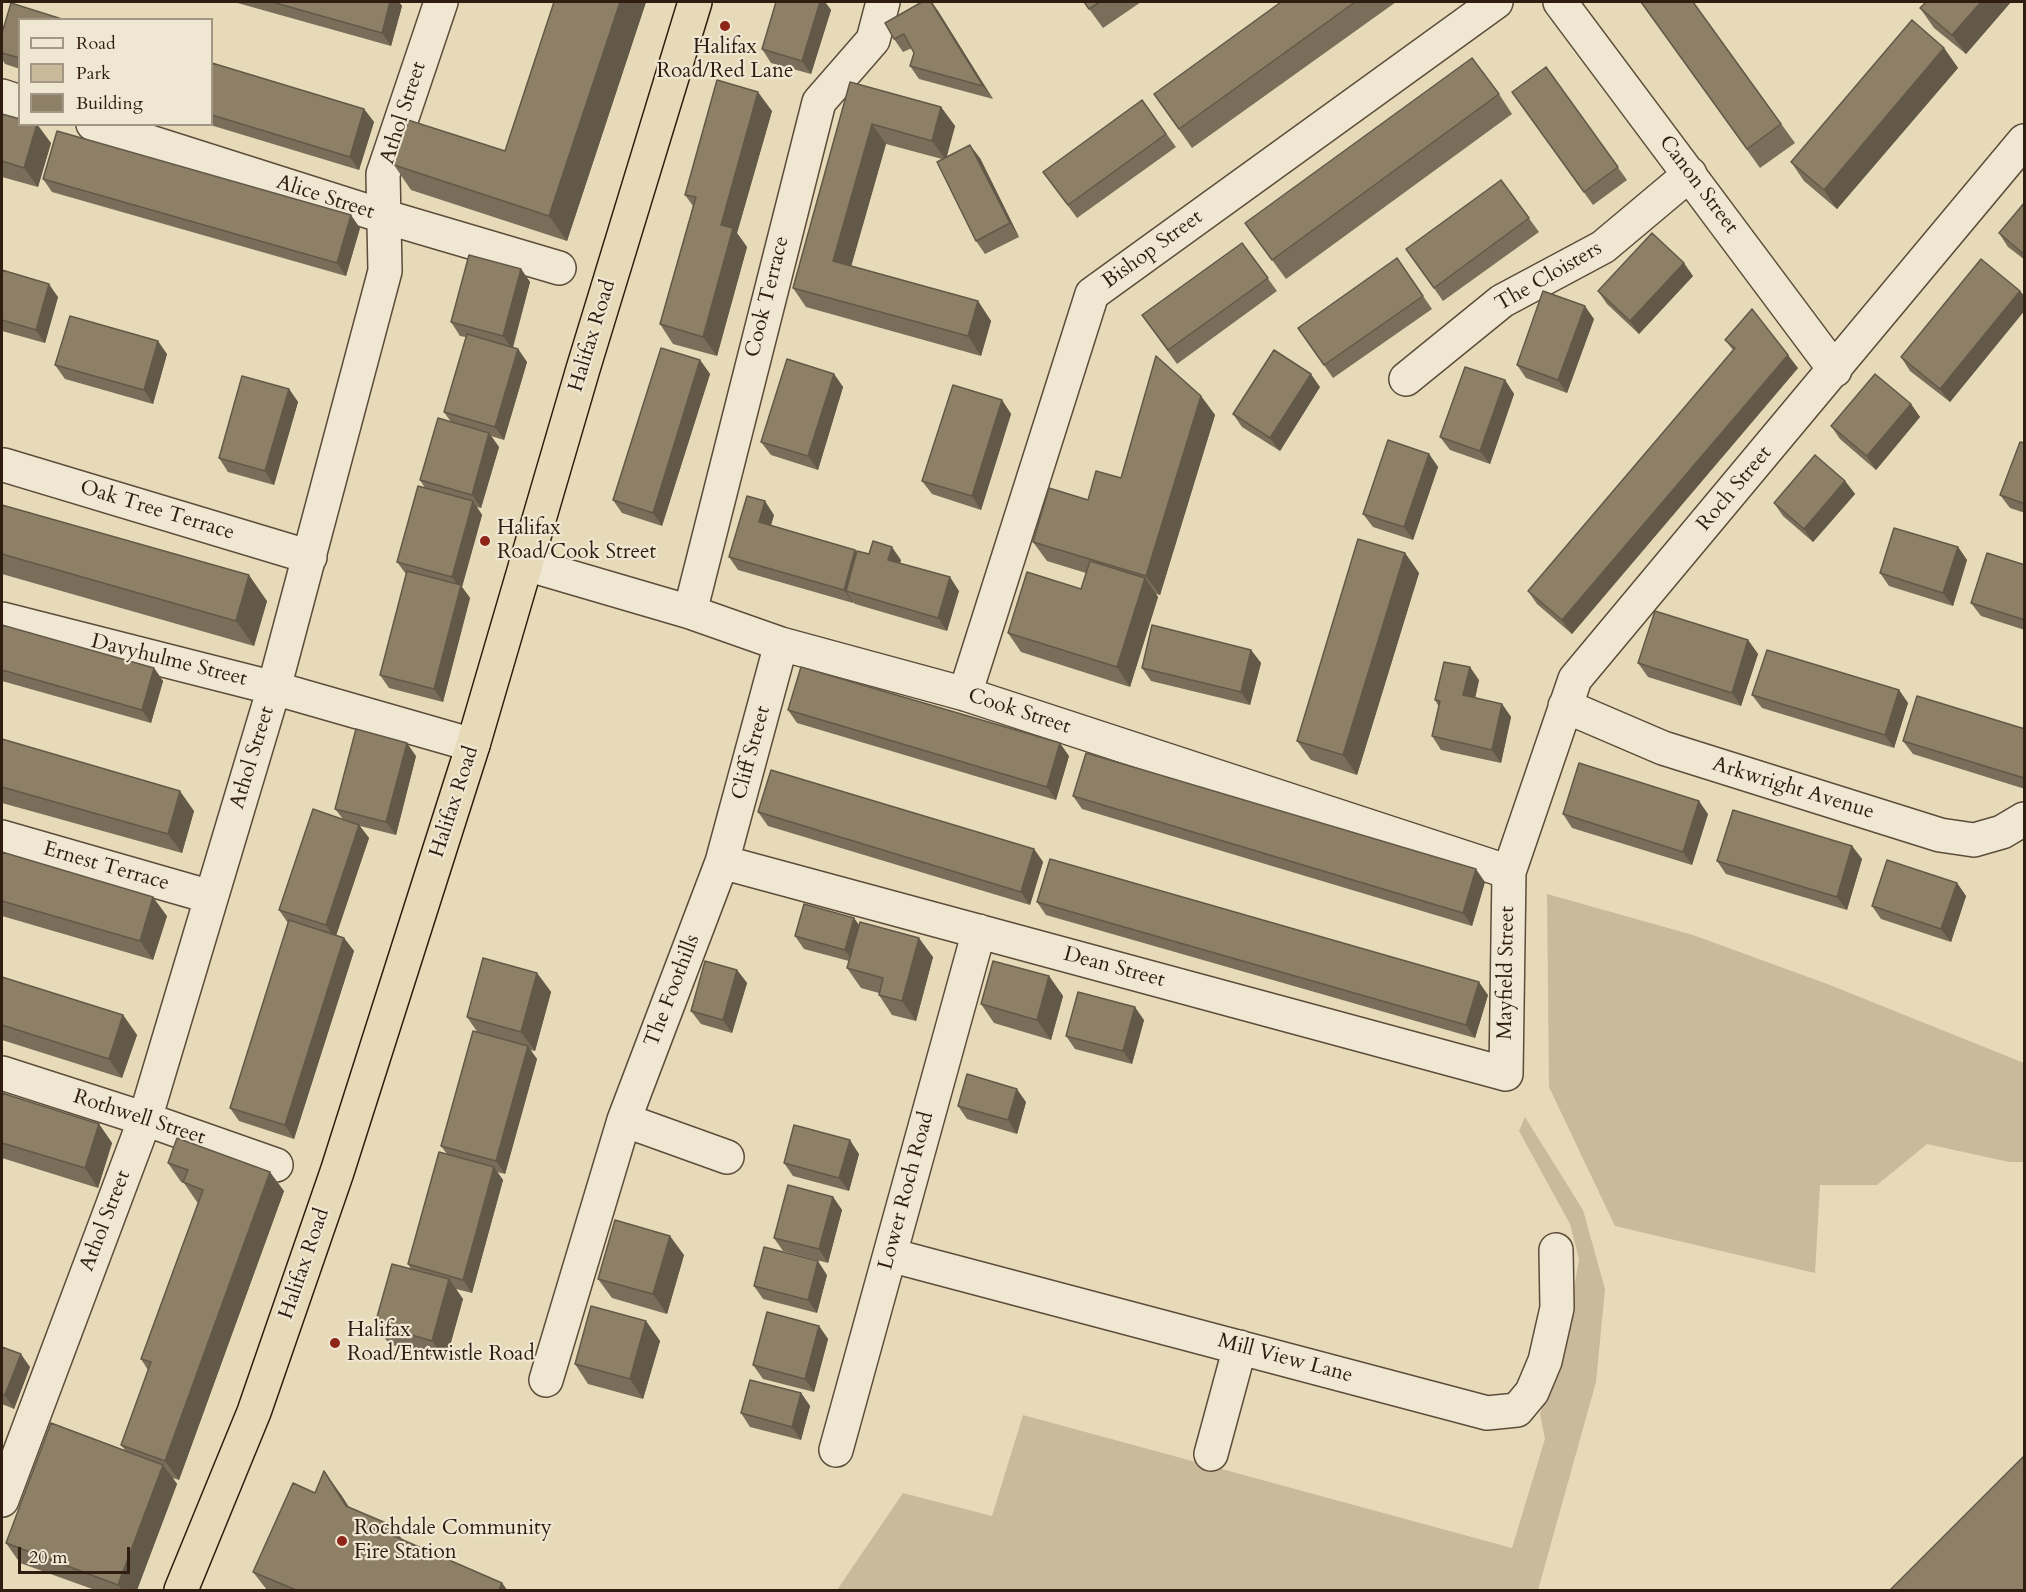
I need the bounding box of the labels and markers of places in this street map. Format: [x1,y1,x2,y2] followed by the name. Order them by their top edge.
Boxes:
[718,19,732,33] marker: Halifax Road/Red Lane
[656,35,794,85] place label: Halifax Road/Red Lane
[497,516,656,566] place label: Halifax Road/Cook Street
[478,534,492,548] marker: Halifax Road/Cook Street
[347,1318,535,1368] place label: Halifax Road/Entwistle Road
[328,1336,342,1350] marker: Halifax Road/Entwistle Road
[354,1516,552,1566] place label: Rochdale Community Fire Station
[335,1534,349,1548] marker: Rochdale Community Fire Station

